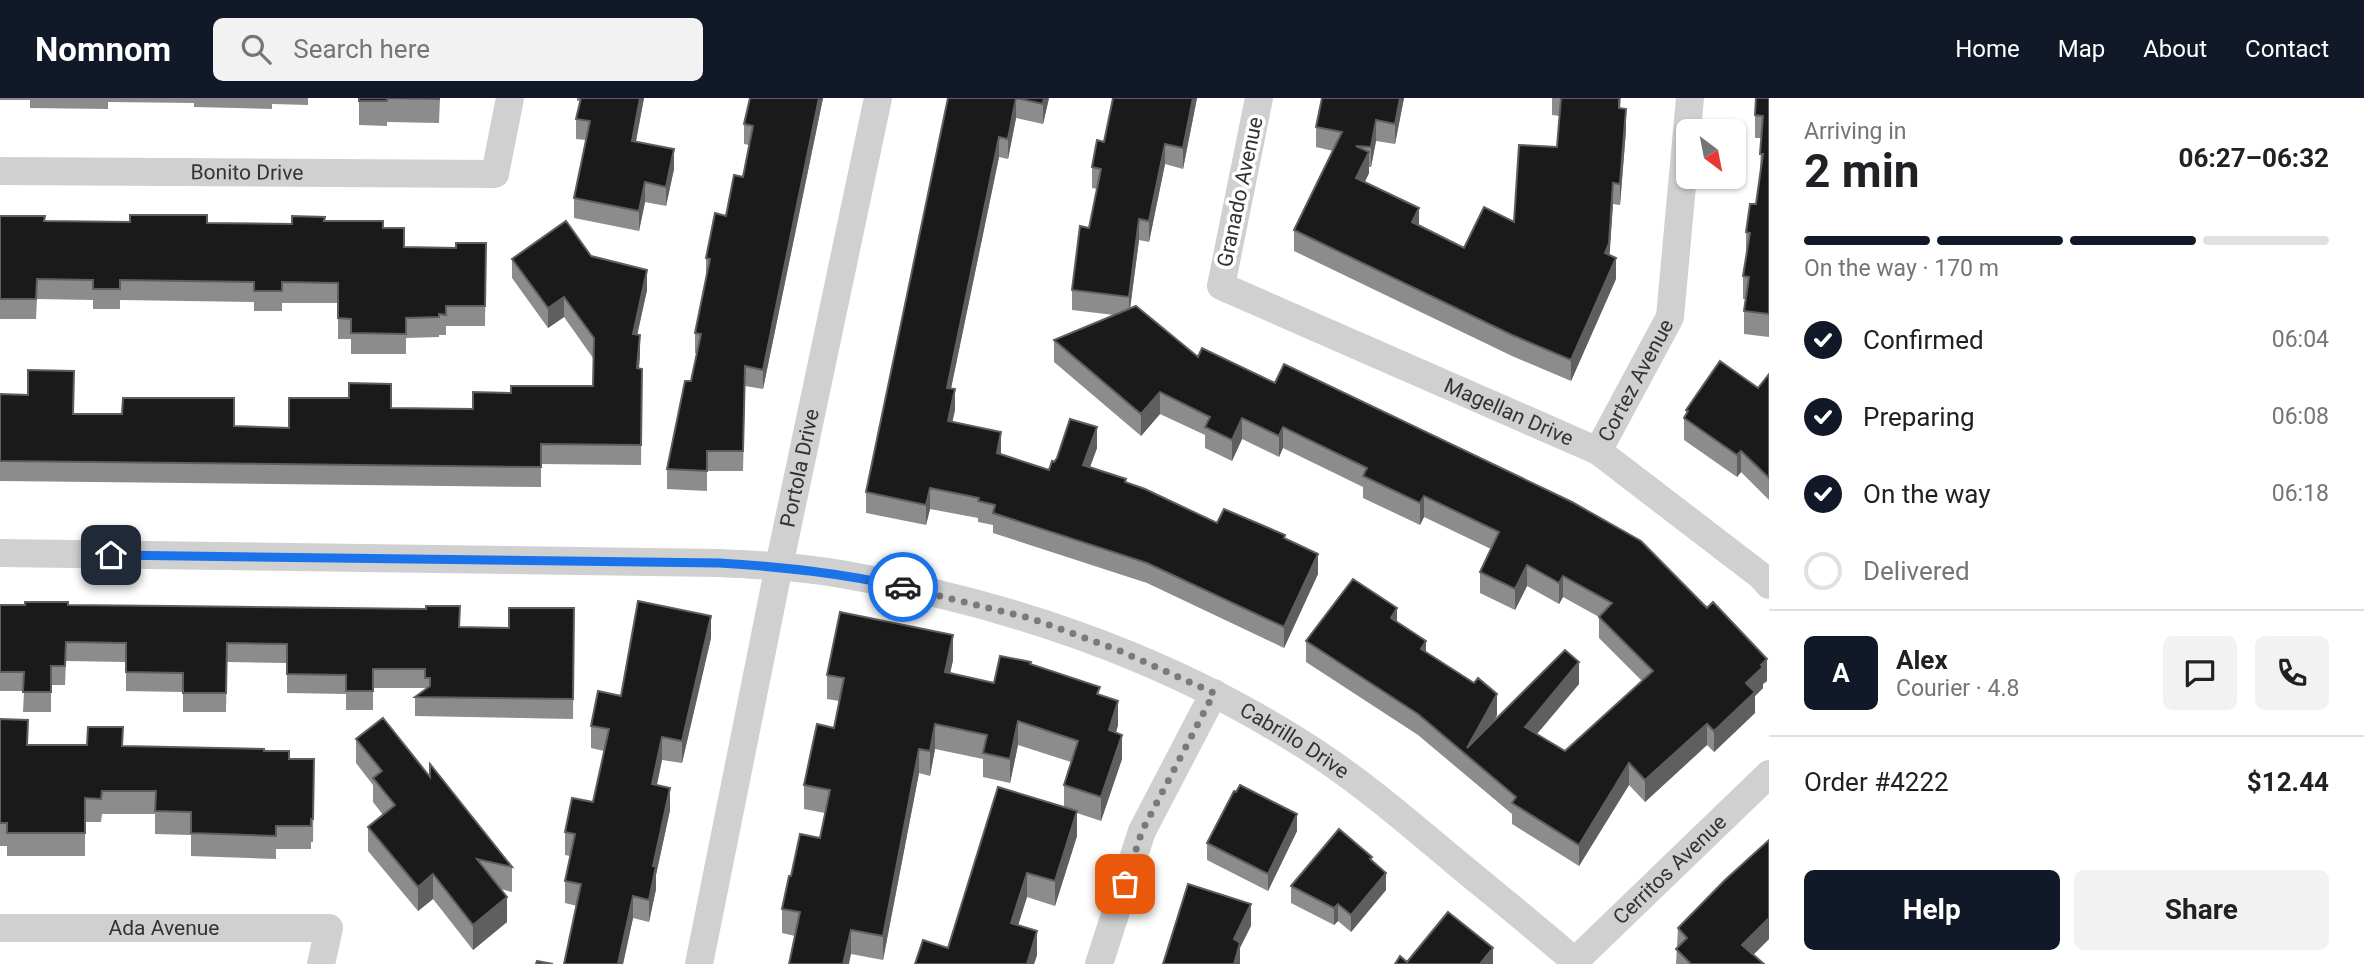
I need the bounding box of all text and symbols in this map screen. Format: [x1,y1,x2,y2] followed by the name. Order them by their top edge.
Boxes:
[213,18,703,81] search box
[35,30,171,69] text: Nomnom
[237,30,275,68] icon: search
[293,34,430,64] text: Search here
[1955,35,2020,63] text: Home
[2058,35,2105,63] text: Map
[2143,35,2207,63] text: About
[2245,35,2329,63] text: Contact
[1212,115,1268,269] street label: Granado Avenue
[1804,118,1907,145] text: Arriving in
[1676,119,1746,189] north arrow
[1676,119,1746,189] map controls
[2179,143,2329,173] text: 06:27–06:32
[1804,144,1920,198] text: 2 min
[190,160,304,185] street label: Bonito Drive
[1804,255,1999,282] text: On the way · 170 m
[1593,315,1679,446] street label: Cortez Avenue
[1804,321,1842,359] icon: check
[1863,325,1984,355] text: Confirmed
[2272,326,2329,353] text: 06:04
[1441,373,1577,451] street label: Magellan Drive
[1804,398,1842,436] icon: check
[1863,402,1975,432] text: Preparing
[2272,403,2329,430] text: 06:08
[776,407,824,529] street label: Portola Drive
[1804,475,1842,513] icon: check
[1863,479,1991,509] text: On the way
[2272,480,2329,507] text: 06:18
[81,525,141,585] pin
[92,536,130,574] icon: home
[868,552,938,622] courier
[1863,556,1970,586] text: Delivered
[884,568,922,606] icon: car
[2163,636,2237,710] button: chat
[2255,636,2329,710] button: phone
[1896,645,1948,675] text: Alex
[1832,658,1850,688] text: A
[1896,675,2019,702] text: Courier · 4.8
[1236,698,1354,784] street label: Cabrillo Drive
[1804,767,1949,797] text: Order #4222
[2247,767,2329,797] text: $12.44
[1608,810,1731,929] street label: Cerritos Avenue
[1095,854,1155,914] pin
[1106,865,1144,903] icon: bag
[1804,870,2060,950] button: Help
[2074,870,2329,950] button: Share
[109,916,219,940] street label: Ada Avenue

